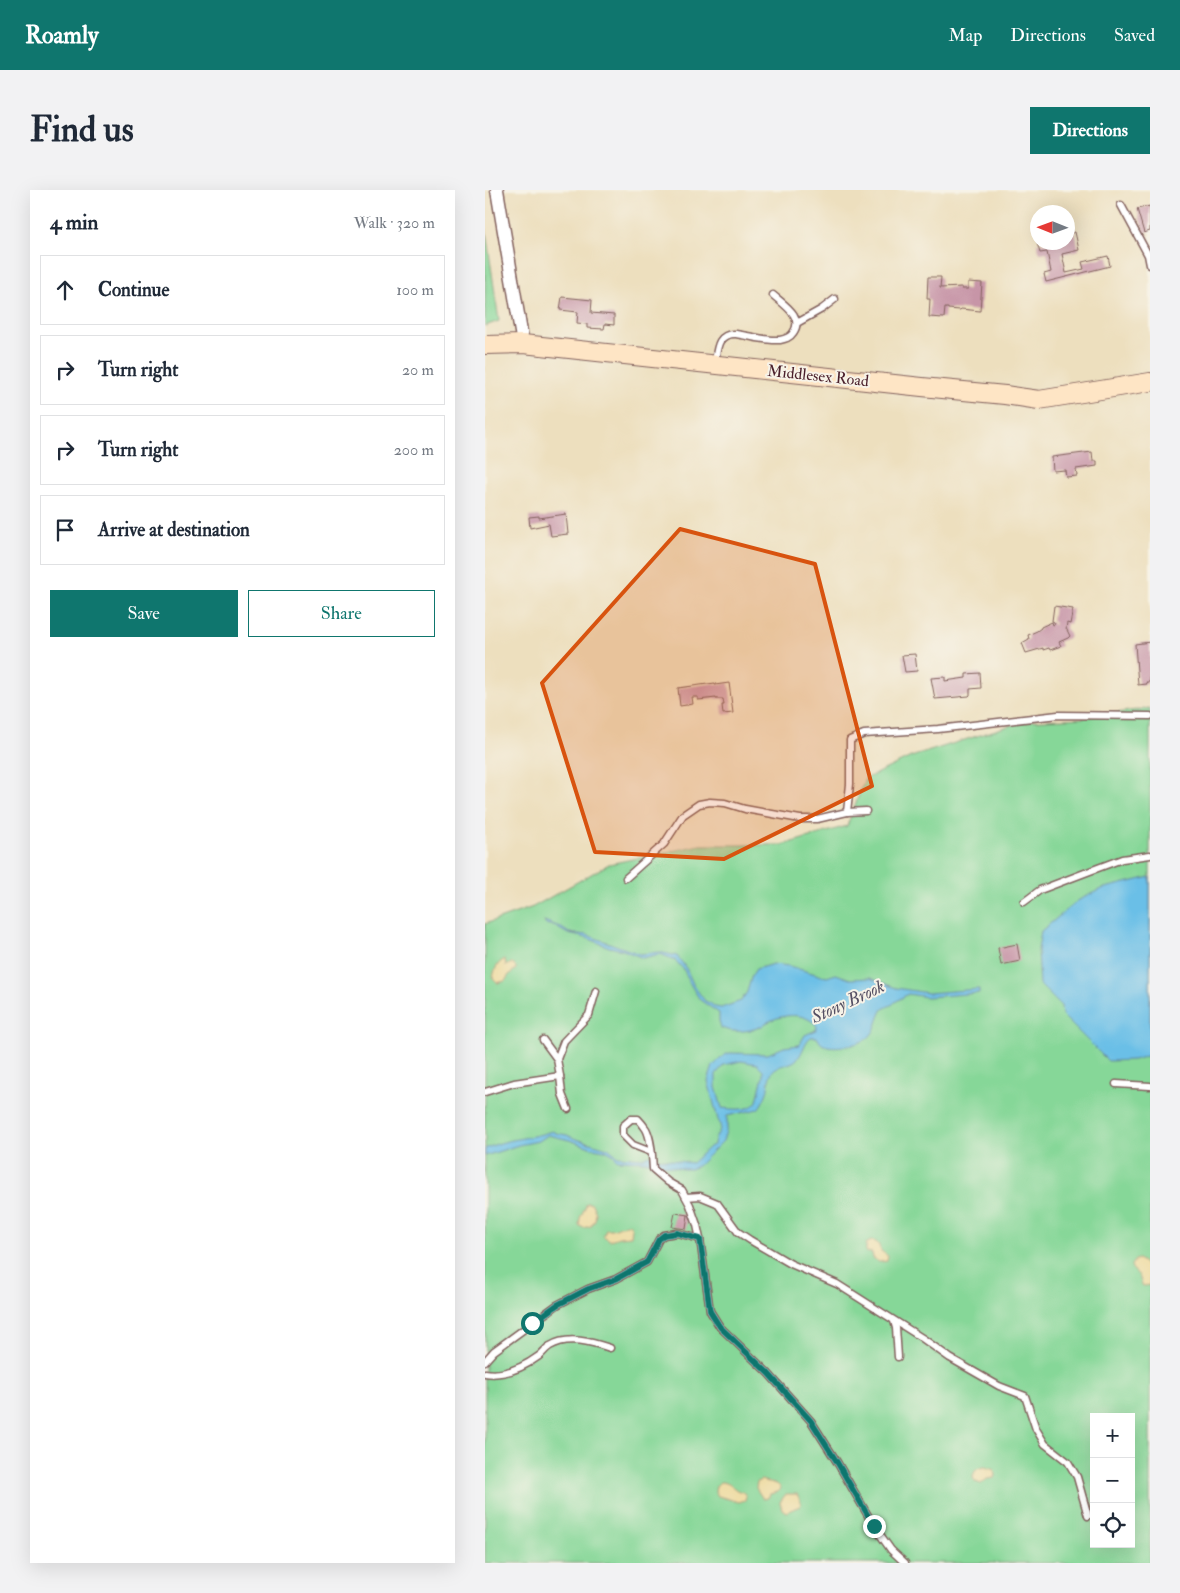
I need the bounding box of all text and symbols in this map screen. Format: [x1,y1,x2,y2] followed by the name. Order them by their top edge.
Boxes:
[25,20,99,51] text: Roamly
[949,24,982,47] text: Map
[1010,24,1086,47] text: Directions
[1114,24,1155,47] text: Saved
[1030,107,1150,154] button: Directions
[30,108,134,152] text: Find us
[1030,205,1075,250] north arrow
[50,209,98,236] text: 4 min
[354,213,435,233] text: Walk · 320 m
[51,276,79,304] icon: ahead
[98,278,169,302] text: Continue
[396,280,434,300] text: 100 m
[51,356,79,384] icon: right
[98,358,178,382] text: Turn right
[402,360,434,380] text: 20 m
[766,361,870,391] street label: Middlesex Road
[51,436,79,464] icon: right
[98,438,178,462] text: Turn right
[394,440,434,460] text: 200 m
[51,516,79,544] icon: arrive
[98,518,250,542] text: Arrive at destination
[50,590,238,637] button: Save
[248,590,435,637] button: Share
[807,975,888,1029] water label: Stony Brook
[521,1312,544,1335] route start
[1090,1413,1135,1548] map controls
[1090,1413,1135,1458] button: +
[1090,1458,1135,1503] button: −
[1090,1503,1135,1548] button: locate
[863,1515,886,1538] route end

